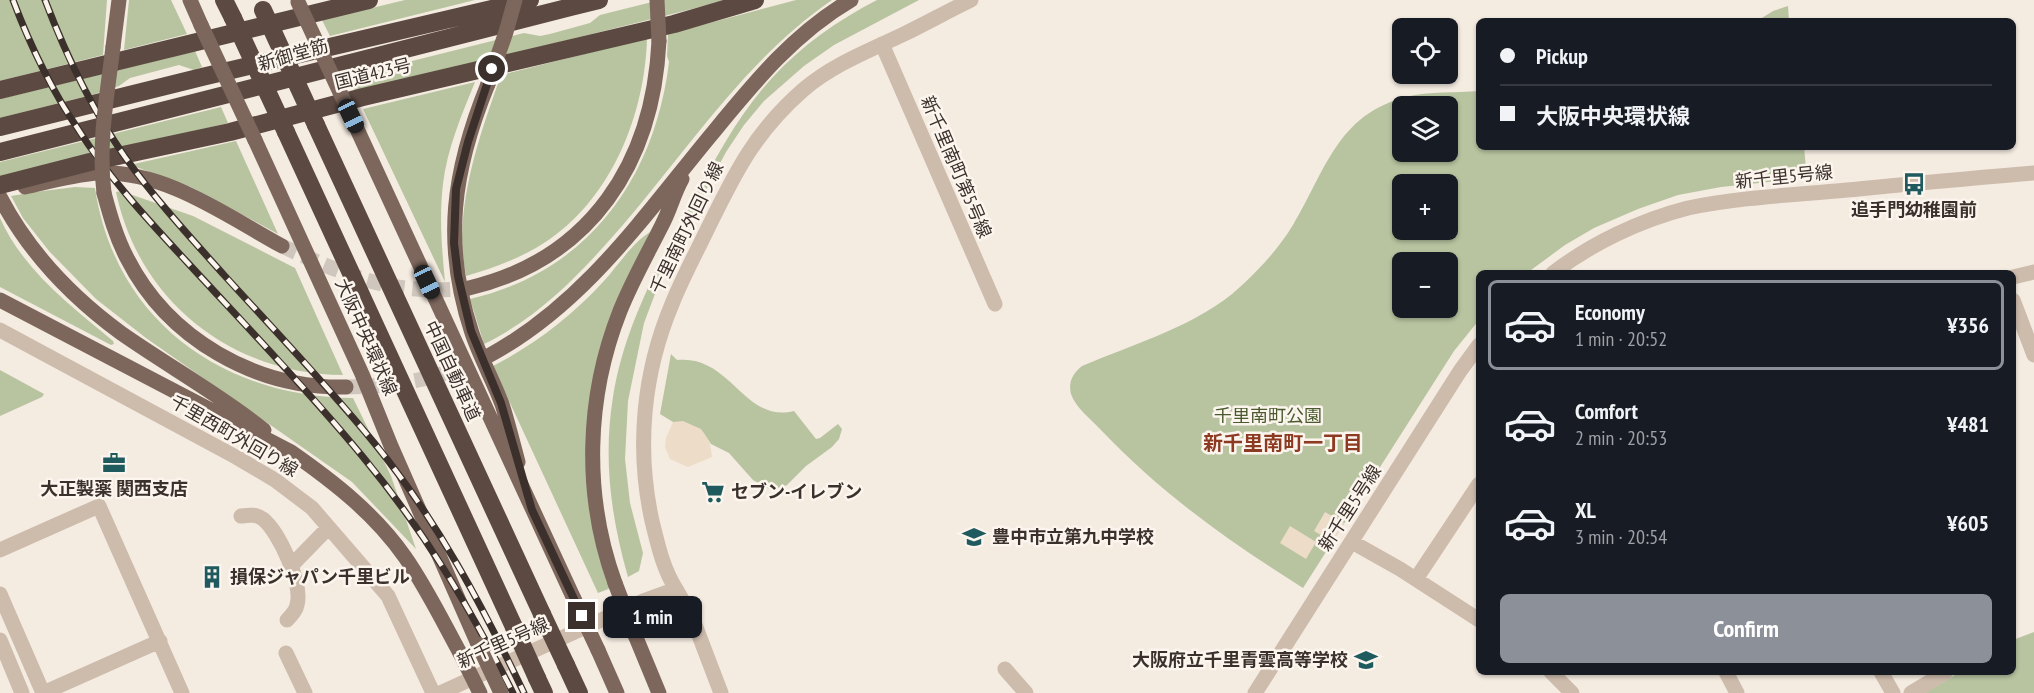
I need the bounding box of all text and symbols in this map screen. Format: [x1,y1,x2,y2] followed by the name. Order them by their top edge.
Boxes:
[1392,18,1458,318] map controls
[1392,18,1458,84] button: locate
[255,34,331,75] street label: 新御堂筋
[1536,42,1588,70] text: Pickup
[332,53,414,94] street label: 国道423号
[478,55,505,82] route start
[916,92,997,241] street label: 新千里南町第5号線
[335,96,367,136] car
[1392,96,1458,162] button: layers
[1536,102,1690,130] text: 大阪中央環状線
[645,158,728,298] street label: 千里南町外回り線
[1734,160,1834,193] street label: 新千里5号線
[1901,171,1927,197] bus stop icon: 追手門幼稚園前
[1392,174,1458,240] button: +
[1851,198,1977,221] place label: 追手門幼稚園前
[1392,252,1458,318] button: −
[411,262,443,302] car
[330,275,403,399] street label: 大阪中央環状線
[1503,298,1557,352] icon: car
[1575,298,1645,326] text: Economy
[1947,311,1989,339] text: ¥356
[419,317,486,425] street label: 中国自動車道
[1575,326,1667,352] text: 1 min · 20:52
[166,390,302,482] street label: 千里西町外回り線
[1503,397,1557,451] icon: car
[1575,397,1638,425] text: Comfort
[1214,404,1322,427] park label: 千里南町公園
[1947,410,1989,438] text: ¥481
[1575,425,1667,451] text: 2 min · 20:53
[1203,430,1363,456] district label: 新千里南町一丁目
[101,450,127,476] office icon: 大正製薬 関西支店
[1313,460,1386,555] street label: 新千里5号線
[40,477,188,500] place label: 大正製薬 関西支店
[700,479,726,505] supermarket icon: セブン-イレブン
[731,480,862,503] place label: セブン-イレブン
[1503,496,1557,550] icon: car
[1575,496,1596,524] text: XL
[1947,509,1989,537] text: ¥605
[961,524,987,550] school or university icon: 豊中市立第九中学校
[1575,524,1667,550] text: 3 min · 20:54
[992,525,1154,548] place label: 豊中市立第九中学校
[199,564,225,590] building icon: 損保ジャパン千里ビル
[230,565,410,588] place label: 損保ジャパン千里ビル
[1500,594,1992,663] button: Confirm
[603,595,702,637] callout: 1 min
[568,602,595,629] route end
[632,604,673,630] text: 1 min
[453,612,552,673] street label: 新千里5号線
[1353,647,1379,673] school or university icon: 大阪府立千里青雲高等学校
[1132,648,1348,671] place label: 大阪府立千里青雲高等学校

